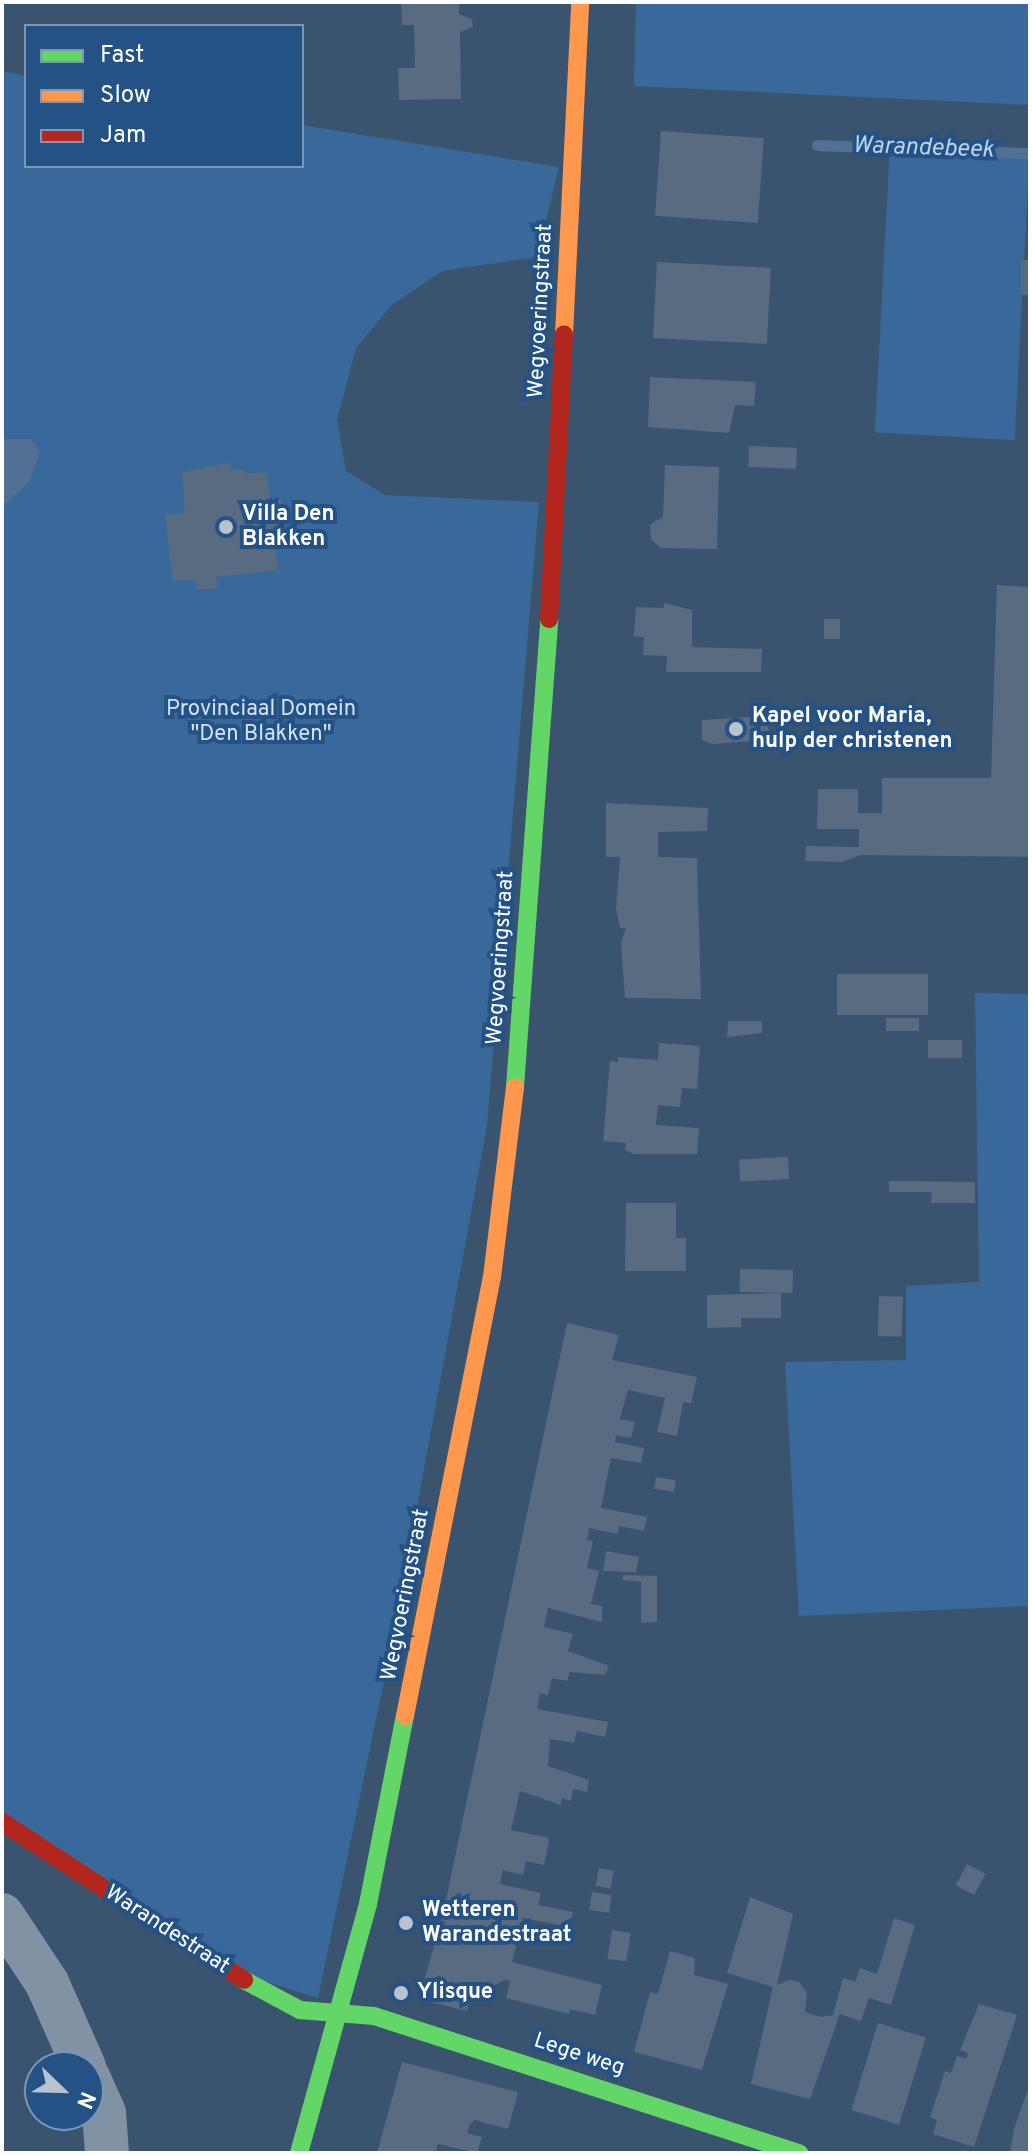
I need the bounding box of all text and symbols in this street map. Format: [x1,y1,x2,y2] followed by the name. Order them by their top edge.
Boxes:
[24,24,304,168] legend
[100,41,144,71] text: Fast
[100,81,151,111] text: Slow
[100,121,146,151] text: Jam
[852,132,994,166] water label: Warandebeek
[523,223,559,399] street label: Wegvoeringstraat
[242,501,334,552] place label: Villa Den Blakken
[217,518,235,536] marker: Villa Den Blakken
[166,696,356,748] park label: Provinciaal Domein "Den Blakken"
[752,703,953,754] place label: Kapel voor Maria, hulp der christenen
[727,720,745,738] marker: Kapel voor Maria, hulp der christenen
[482,870,520,1046] street label: Wegvoeringstraat
[376,1507,436,1683] street label: Wegvoeringstraat
[100,1880,234,1980] street label: Warandestraat
[422,1897,571,1948] place label: Wetteren Warandestraat
[397,1914,415,1932] marker: Wetteren Warandestraat
[417,1980,493,2006] place label: Ylisque
[392,1984,410,2002] marker: Ylisque
[530,2028,628,2082] street label: Lege weg
[24,2051,104,2131] north arrow
[69,2087,100,2112] text: N

